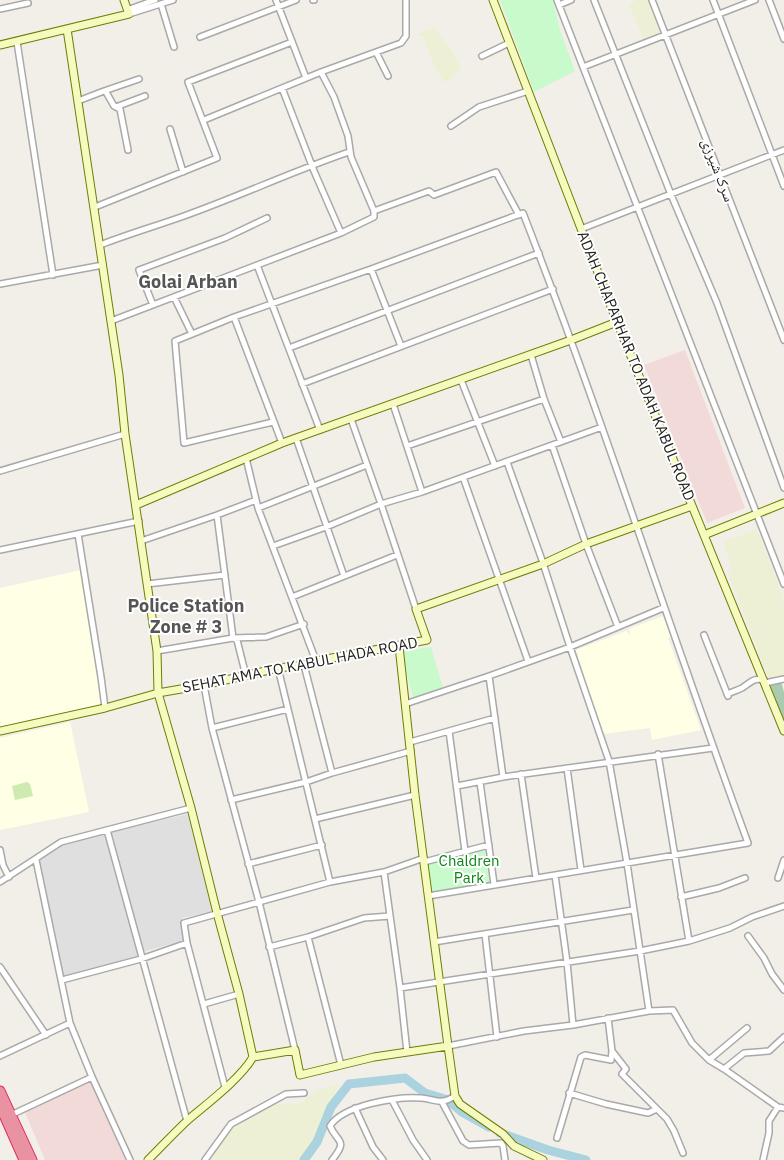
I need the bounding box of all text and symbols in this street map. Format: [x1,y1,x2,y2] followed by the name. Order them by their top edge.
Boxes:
[697,135,739,205] street label: سرک شیرزی
[573,228,699,503] street label: ADAH CHAPARHAR TO ADAH KABUL ROAD
[138,270,238,293] district label: Golai Arban
[128,594,244,638] district label: Police Station Zone # 3
[181,632,419,697] street label: SEHAT AMA TO KABUL HADA ROAD
[439,851,499,887] park label: Chaldren Park

